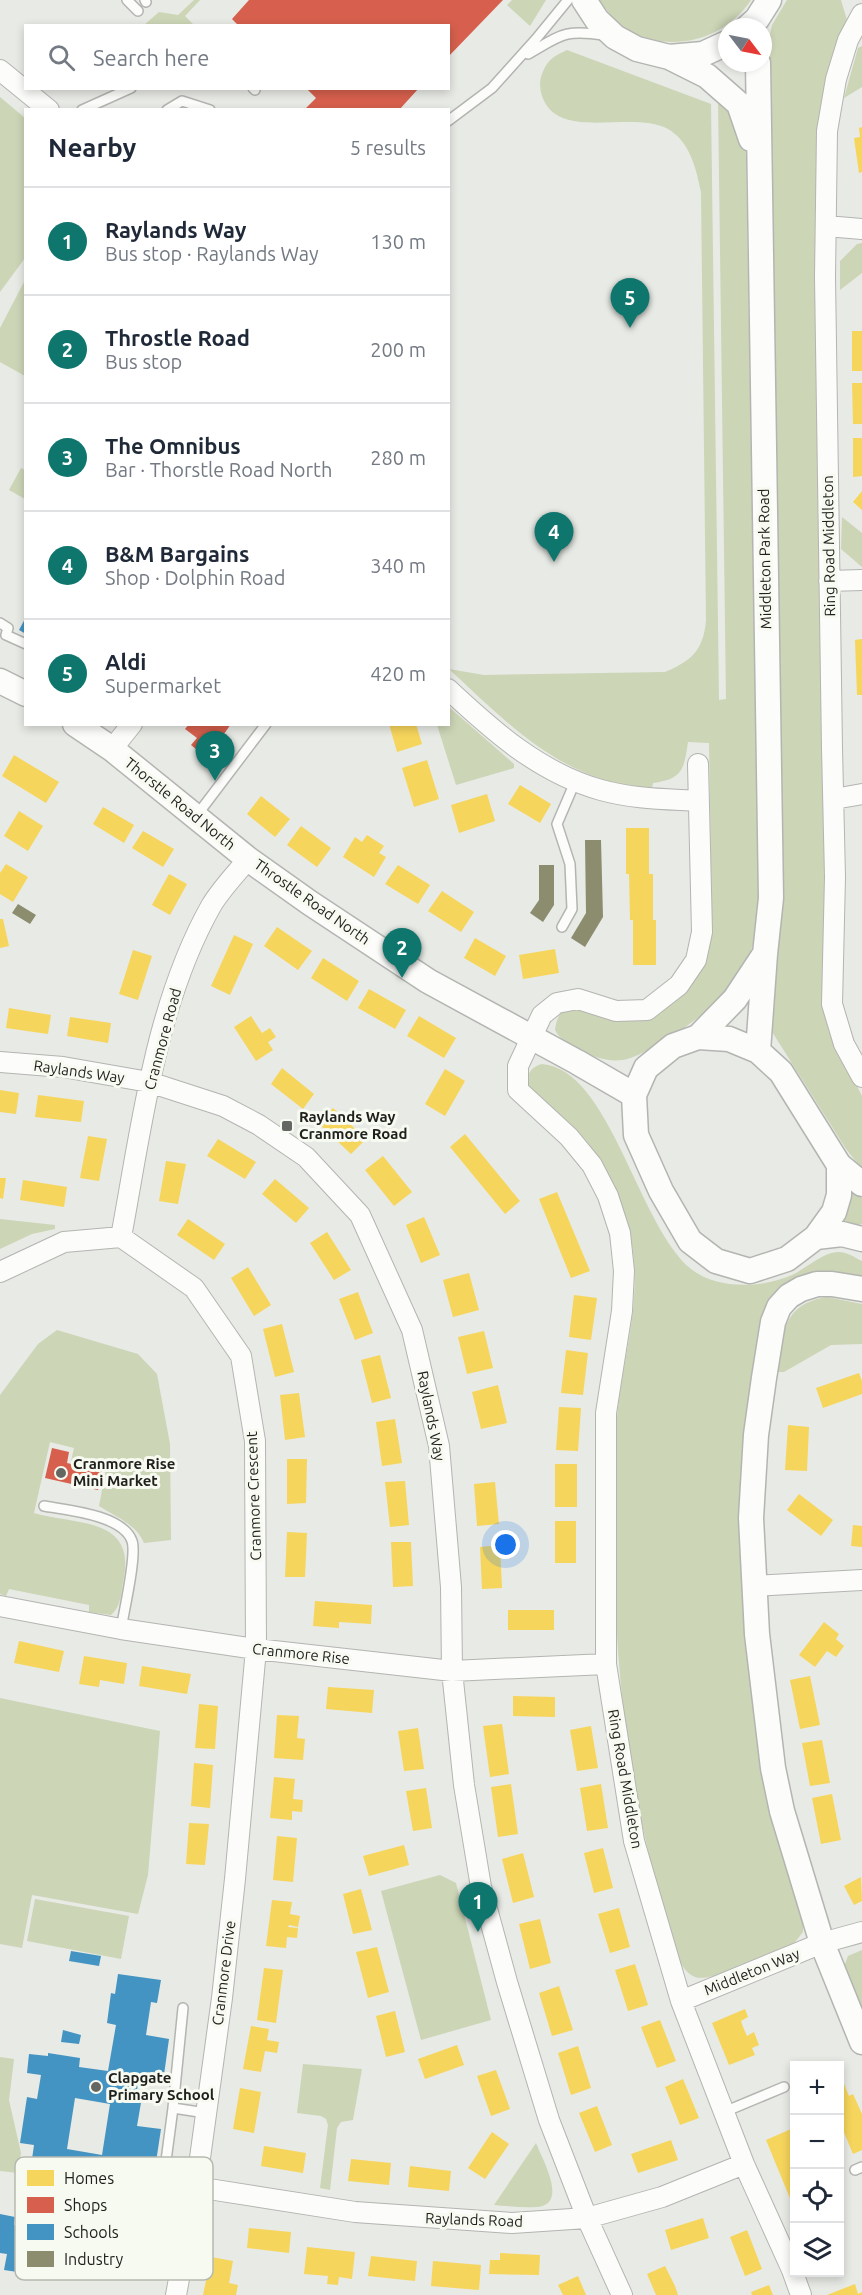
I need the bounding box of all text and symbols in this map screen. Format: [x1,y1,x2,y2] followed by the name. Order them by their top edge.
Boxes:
[718,18,772,72] north arrow
[24,24,450,90] search box
[45,41,78,74] icon: search
[93,45,209,70] text: Search here
[48,133,136,162] text: Nearby
[350,136,426,159] text: 5 results
[105,217,247,242] text: Raylands Way
[62,230,73,253] text: 1
[370,230,426,253] text: 130 m
[105,242,319,265] text: Bus stop · Raylands Way
[610,278,650,328] pin: 5
[105,325,250,350] text: Throstle Road
[62,338,73,361] text: 2
[370,338,426,361] text: 200 m
[105,350,182,373] text: Bus stop
[105,433,241,458] text: The Omnibus
[62,446,73,469] text: 3
[370,446,426,469] text: 280 m
[105,458,332,481] text: Bar · Thorstle Road North
[819,475,838,617] street label: Ring Road Middleton
[755,488,774,630] street label: Middleton Park Road
[534,512,574,562] pin: 4
[105,541,249,566] text: B&M Bargains
[62,554,73,577] text: 4
[370,554,426,577] text: 340 m
[105,566,286,589] text: Shop · Dolphin Road
[105,649,146,674] text: Aldi
[62,662,73,685] text: 5
[370,662,426,685] text: 420 m
[105,674,221,697] text: Supermarket
[196,732,234,781] pin: 3
[122,754,239,853] street label: Thorstle Road North
[251,855,373,948] street label: Throstle Road North
[382,928,422,978] pin: 2
[141,986,184,1092] street label: Cranmore Road
[32,1057,126,1086] street label: Raylands Way
[299,1108,407,1142] place label: Raylands Way Cranmore Road
[280,1119,294,1133] marker: Raylands Way Cranmore Road
[414,1369,449,1463] street label: Raylands Way
[243,1431,264,1561] street label: Cranmore Crescent
[73,1455,176,1489] place label: Cranmore Rise Mini Market
[54,1466,68,1480] marker: Cranmore Rise Mini Market
[491,1530,520,1559] your location
[251,1640,351,1667] street label: Cranmore Rise
[605,1708,646,1850] street label: Ring Road Middleton
[458,1882,498,1932] pin: 1
[209,1919,238,2026] street label: Cranmore Drive
[702,1945,802,1998] street label: Middleton Way
[790,2061,844,2277] map controls
[790,2061,844,2115] button: +
[108,2069,215,2103] place label: Clapgate Primary School
[89,2080,103,2094] marker: Clapgate Primary School
[790,2115,844,2169] button: −
[15,2157,213,2280] legend
[64,2169,114,2187] text: Homes
[790,2169,844,2223] button: locate
[64,2196,107,2214] text: Shops
[425,2209,523,2230] street label: Raylands Road
[64,2223,119,2241] text: Schools
[790,2223,844,2277] button: layers
[64,2250,123,2268] text: Industry

